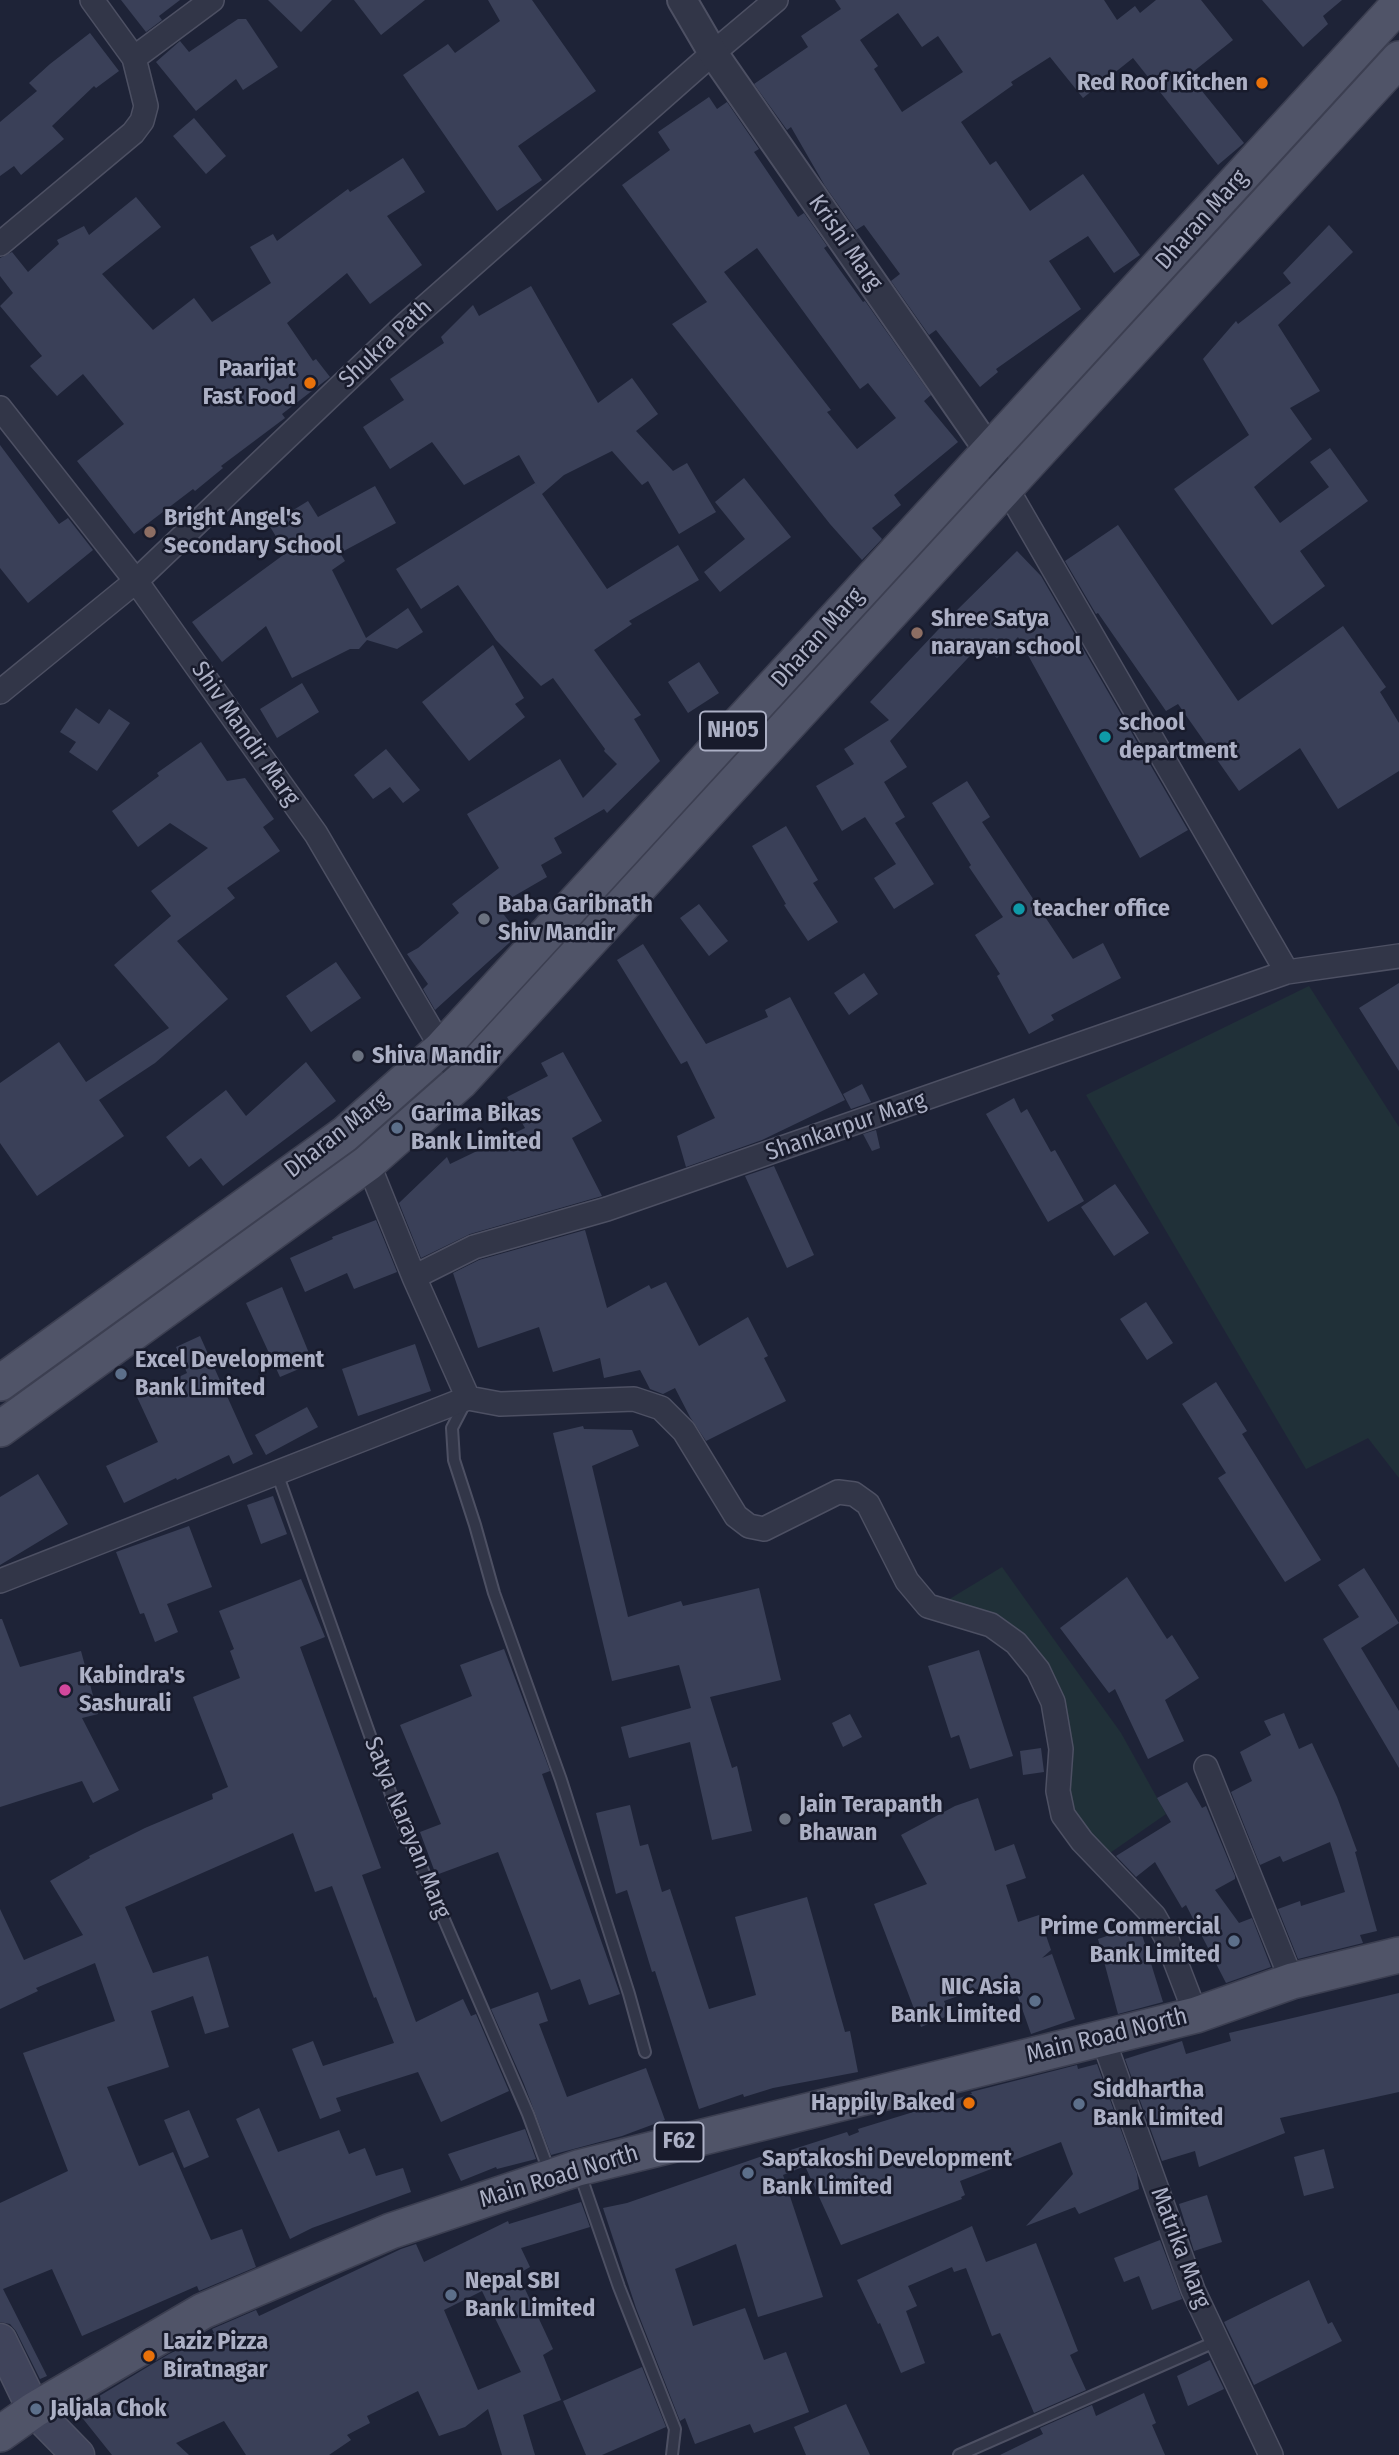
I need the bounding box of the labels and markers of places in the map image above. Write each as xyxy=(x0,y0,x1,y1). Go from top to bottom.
place label: Red Roof Kitchen xyxy=(1077,69,1248,97)
marker: Red Roof Kitchen xyxy=(1254,75,1270,91)
place label: Paarijat Fast Food xyxy=(203,355,296,411)
marker: Paarijat Fast Food xyxy=(302,375,318,391)
place label: Bright Angel's Secondary School xyxy=(164,504,342,560)
marker: Bright Angel's Secondary School xyxy=(142,524,158,540)
place label: Shree Satya narayan school xyxy=(931,605,1081,661)
marker: Shree Satya narayan school xyxy=(909,625,925,641)
place label: school department xyxy=(1119,709,1238,765)
marker: school department xyxy=(1097,729,1113,745)
place label: Baba Garibnath Shiv Mandir xyxy=(498,891,653,947)
place label: teacher office xyxy=(1033,895,1170,923)
marker: teacher office xyxy=(1011,901,1027,917)
marker: Baba Garibnath Shiv Mandir xyxy=(476,911,492,927)
place label: Shiva Mandir xyxy=(372,1042,501,1070)
marker: Shiva Mandir xyxy=(350,1048,366,1064)
place label: Garima Bikas Bank Limited xyxy=(411,1100,541,1156)
marker: Garima Bikas Bank Limited xyxy=(389,1120,405,1136)
place label: Excel Development Bank Limited xyxy=(135,1346,324,1402)
marker: Excel Development Bank Limited xyxy=(113,1366,129,1382)
place label: Kabindra's Sashurali xyxy=(79,1662,185,1718)
marker: Kabindra's Sashurali xyxy=(57,1682,73,1698)
place label: Jain Terapanth Bhawan xyxy=(799,1791,943,1847)
marker: Jain Terapanth Bhawan xyxy=(777,1811,793,1827)
place label: Prime Commercial Bank Limited xyxy=(1040,1913,1220,1969)
marker: Prime Commercial Bank Limited xyxy=(1226,1933,1242,1949)
place label: NIC Asia Bank Limited xyxy=(891,1973,1021,2029)
marker: NIC Asia Bank Limited xyxy=(1027,1993,1043,2009)
place label: Siddhartha Bank Limited xyxy=(1093,2076,1223,2132)
place label: Happily Baked xyxy=(811,2089,955,2117)
marker: Happily Baked xyxy=(961,2095,977,2111)
marker: Siddhartha Bank Limited xyxy=(1071,2096,1087,2112)
place label: Saptakoshi Development Bank Limited xyxy=(762,2145,1012,2201)
marker: Saptakoshi Development Bank Limited xyxy=(740,2165,756,2181)
place label: Nepal SBI Bank Limited xyxy=(465,2267,595,2323)
marker: Nepal SBI Bank Limited xyxy=(443,2287,459,2303)
place label: Laziz Pizza Biratnagar xyxy=(163,2328,268,2384)
marker: Laziz Pizza Biratnagar xyxy=(141,2348,157,2364)
place label: Jaljala Chok xyxy=(50,2395,166,2423)
marker: Jaljala Chok xyxy=(28,2401,44,2417)

